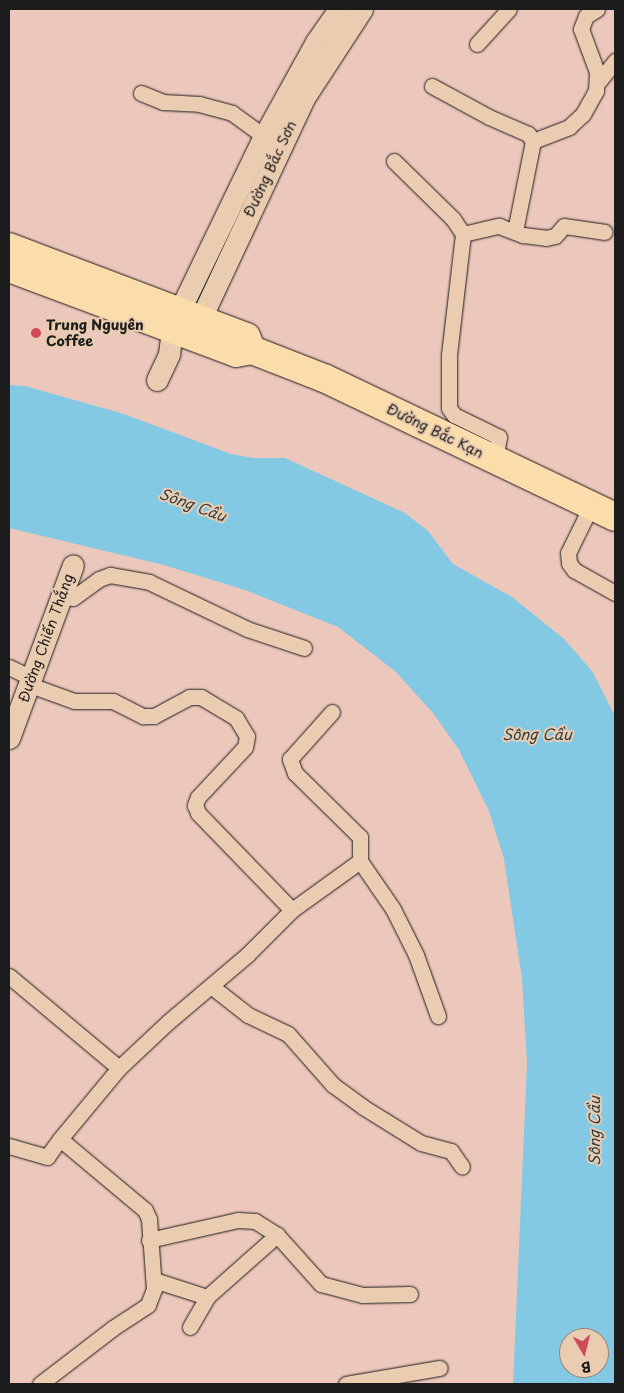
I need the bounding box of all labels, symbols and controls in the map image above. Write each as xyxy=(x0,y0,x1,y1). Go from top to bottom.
street label: Đường Bắc Sơn xyxy=(240,118,300,220)
place label: Trung Nguyên Coffee xyxy=(46,317,144,350)
marker: Trung Nguyên Coffee xyxy=(30,327,42,339)
street label: Đường Bắc Kạn xyxy=(384,400,486,462)
water label: Sông Cầu xyxy=(157,484,229,524)
street label: Đường Chiến Thắng xyxy=(15,572,77,704)
water label: Sông Cầu xyxy=(502,725,572,743)
water label: Sông Cầu xyxy=(585,1096,603,1166)
north arrow xyxy=(559,1328,609,1378)
text: B xyxy=(580,1356,592,1378)

